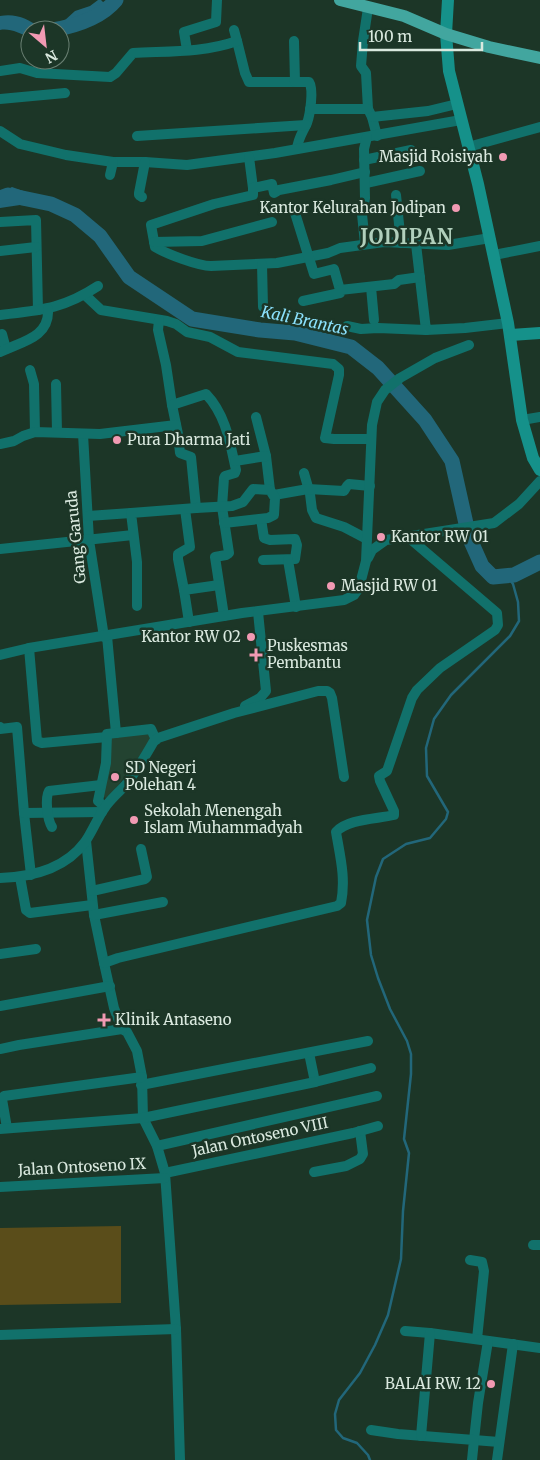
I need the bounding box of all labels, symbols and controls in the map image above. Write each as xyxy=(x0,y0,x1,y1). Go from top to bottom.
north arrow xyxy=(20,20,70,70)
scale bar xyxy=(360,20,482,52)
text: 100 m xyxy=(368,27,412,46)
text: N xyxy=(42,46,60,67)
place label: Masjid Roisiyah xyxy=(379,147,493,166)
marker: Masjid Roisiyah xyxy=(497,151,509,163)
place label: Kantor Kelurahan Jodipan xyxy=(260,198,446,217)
marker: Kantor Kelurahan Jodipan xyxy=(450,202,462,214)
district label: JODIPAN xyxy=(359,224,454,249)
water label: Kali Brantas xyxy=(259,301,351,339)
place label: Pura Dharma Jati xyxy=(127,430,251,449)
marker: Pura Dharma Jati xyxy=(111,434,123,446)
street label: Gang Garuda xyxy=(61,490,90,585)
place label: Kantor RW 01 xyxy=(391,527,489,546)
marker: Kantor RW 01 xyxy=(375,531,387,543)
place label: Masjid RW 01 xyxy=(341,576,438,595)
marker: Masjid RW 01 xyxy=(325,580,337,592)
place label: Kantor RW 02 xyxy=(141,627,241,646)
marker: Kantor RW 02 xyxy=(245,631,257,643)
place label: Puskesmas Pembantu xyxy=(267,636,348,672)
marker: Puskesmas Pembantu xyxy=(249,648,263,662)
place label: SD Negeri Polehan 4 xyxy=(125,758,196,794)
marker: SD Negeri Polehan 4 xyxy=(109,771,121,783)
place label: Sekolah Menengah Islam Muhammadyah xyxy=(144,801,303,837)
marker: Sekolah Menengah Islam Muhammadyah xyxy=(128,814,140,826)
place label: Klinik Antaseno xyxy=(115,1010,232,1029)
marker: Klinik Antaseno xyxy=(97,1013,111,1027)
street label: Jalan Ontoseno VIII xyxy=(189,1113,330,1160)
street label: Jalan Ontoseno IX xyxy=(16,1154,147,1179)
place label: BALAI RW. 12 xyxy=(385,1374,481,1393)
marker: BALAI RW. 12 xyxy=(485,1378,497,1390)

